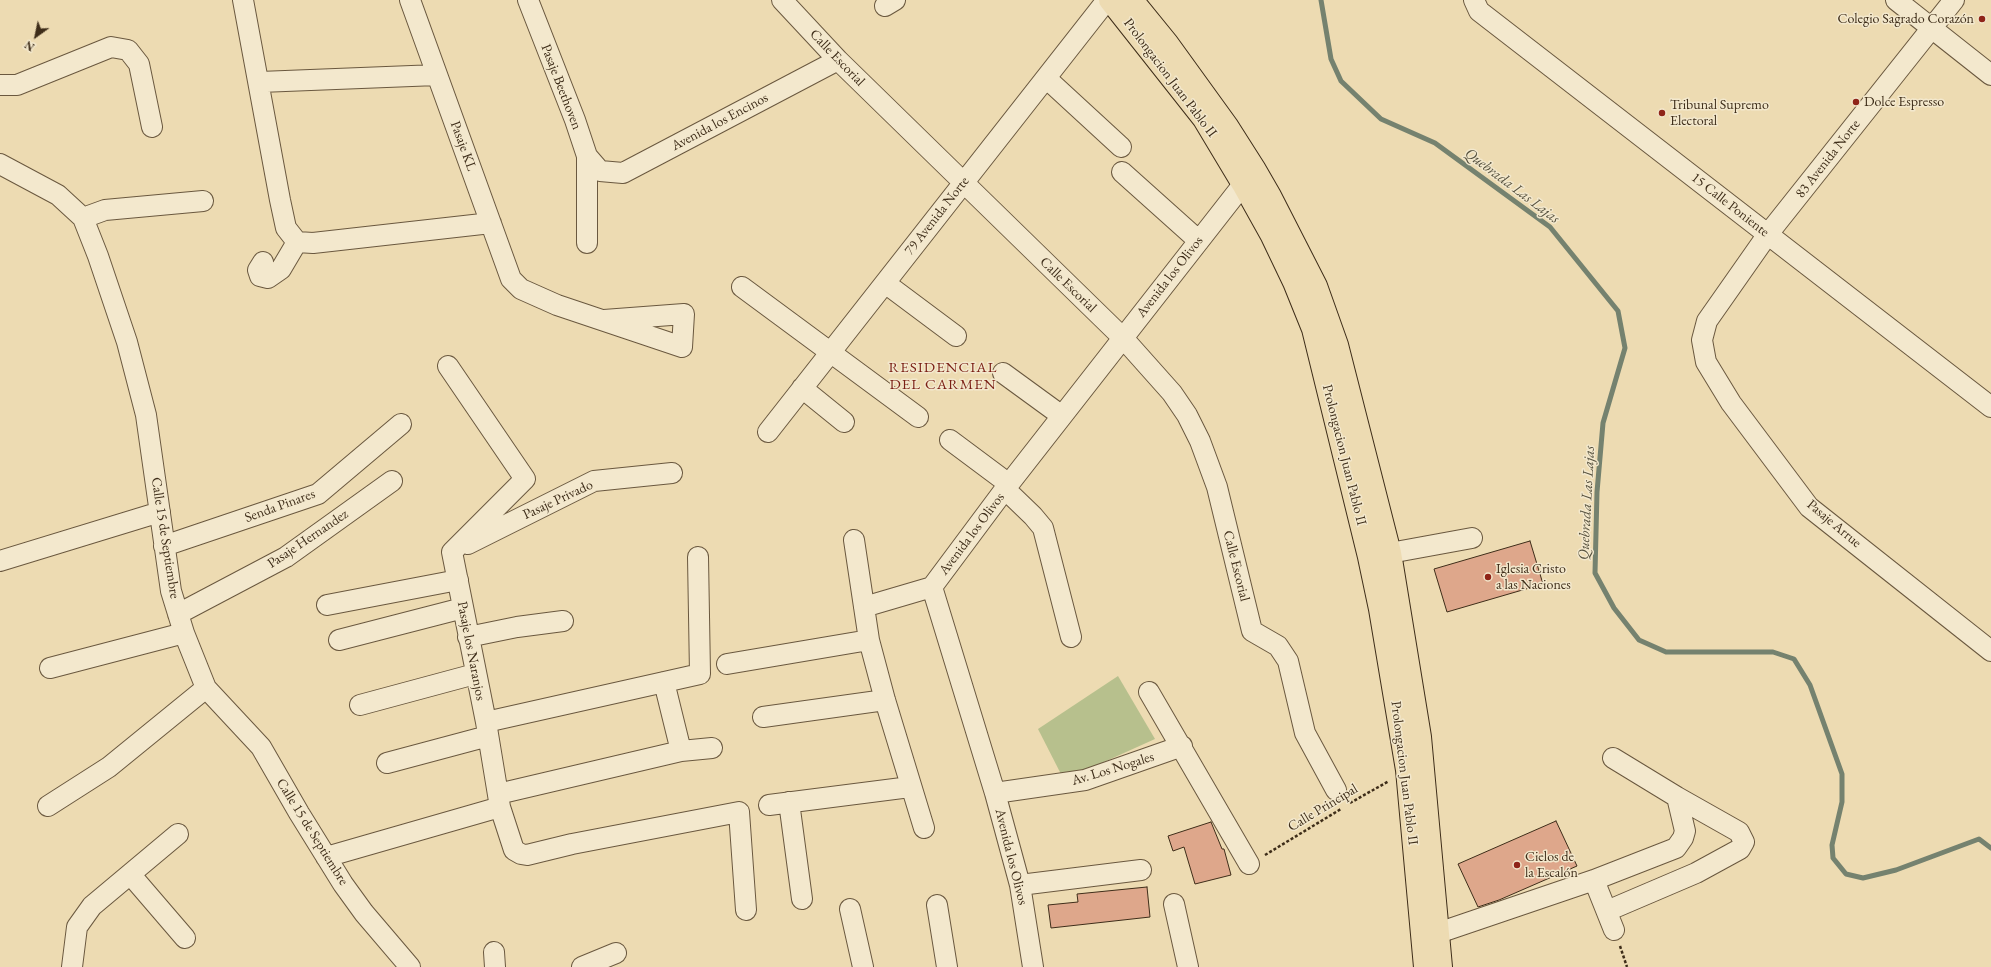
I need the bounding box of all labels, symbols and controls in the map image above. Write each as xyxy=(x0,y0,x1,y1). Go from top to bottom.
place label: Colegio Sagrado Corazón xyxy=(1838,11,1974,27)
marker: Colegio Sagrado Corazón xyxy=(1977,14,1987,24)
street label: Prolongacion Juan Pablo II xyxy=(1120,15,1220,141)
north arrow xyxy=(16,16,56,56)
street label: Calle Escorial xyxy=(806,26,868,90)
text: N xyxy=(22,38,37,54)
street label: Pasaje Beethoven xyxy=(537,42,585,132)
street label: Avenida los Encinos xyxy=(669,89,771,155)
place label: Dolce Espresso xyxy=(1864,94,1944,110)
place label: Tribunal Supremo Electoral xyxy=(1670,97,1769,130)
marker: Dolce Espresso xyxy=(1851,97,1861,107)
marker: Tribunal Supremo Electoral xyxy=(1657,108,1667,118)
street label: 83 Avenida Norte xyxy=(1792,116,1864,202)
street label: Pasaje KL xyxy=(446,119,480,173)
water label: Quebrada Las Lajas xyxy=(1461,144,1563,228)
street label: 15 Calle Poniente xyxy=(1688,169,1772,241)
street label: 79 Avenida Norte xyxy=(901,173,973,259)
street label: Avenida los Olivos xyxy=(1133,233,1207,321)
street label: Calle Escorial xyxy=(1036,254,1100,316)
district label: RESIDENCIAL DEL CARMEN xyxy=(889,359,997,394)
street label: Prolongacion Juan Pablo II xyxy=(1318,383,1370,527)
water label: Quebrada Las Lajas xyxy=(1575,445,1599,561)
street label: Calle 15 de Septiembre xyxy=(147,476,183,600)
street label: Pasaje Privado xyxy=(520,476,596,524)
street label: Senda Pinares xyxy=(243,486,317,526)
street label: Avenida los Olivos xyxy=(936,490,1008,578)
street label: Pasaje Arrue xyxy=(1803,496,1865,552)
street label: Pasaje Hernandez xyxy=(264,506,352,572)
street label: Calle Escorial xyxy=(1219,529,1253,603)
place label: Iglesia Cristo a las Naciones xyxy=(1496,561,1571,594)
marker: Iglesia Cristo a las Naciones xyxy=(1483,572,1493,582)
street label: Pasaje los Naranjos xyxy=(453,600,489,702)
street label: Prolongacion Juan Pablo II xyxy=(1387,700,1421,846)
street label: Av. Los Nogales xyxy=(1070,748,1156,790)
street label: Calle 15 de Septiembre xyxy=(272,775,352,889)
street label: Calle Principal xyxy=(1285,781,1361,835)
street label: Avenida los Olivos xyxy=(991,807,1031,907)
place label: Cielos de la Escalón xyxy=(1525,849,1578,882)
marker: Cielos de la Escalón xyxy=(1512,860,1522,870)

